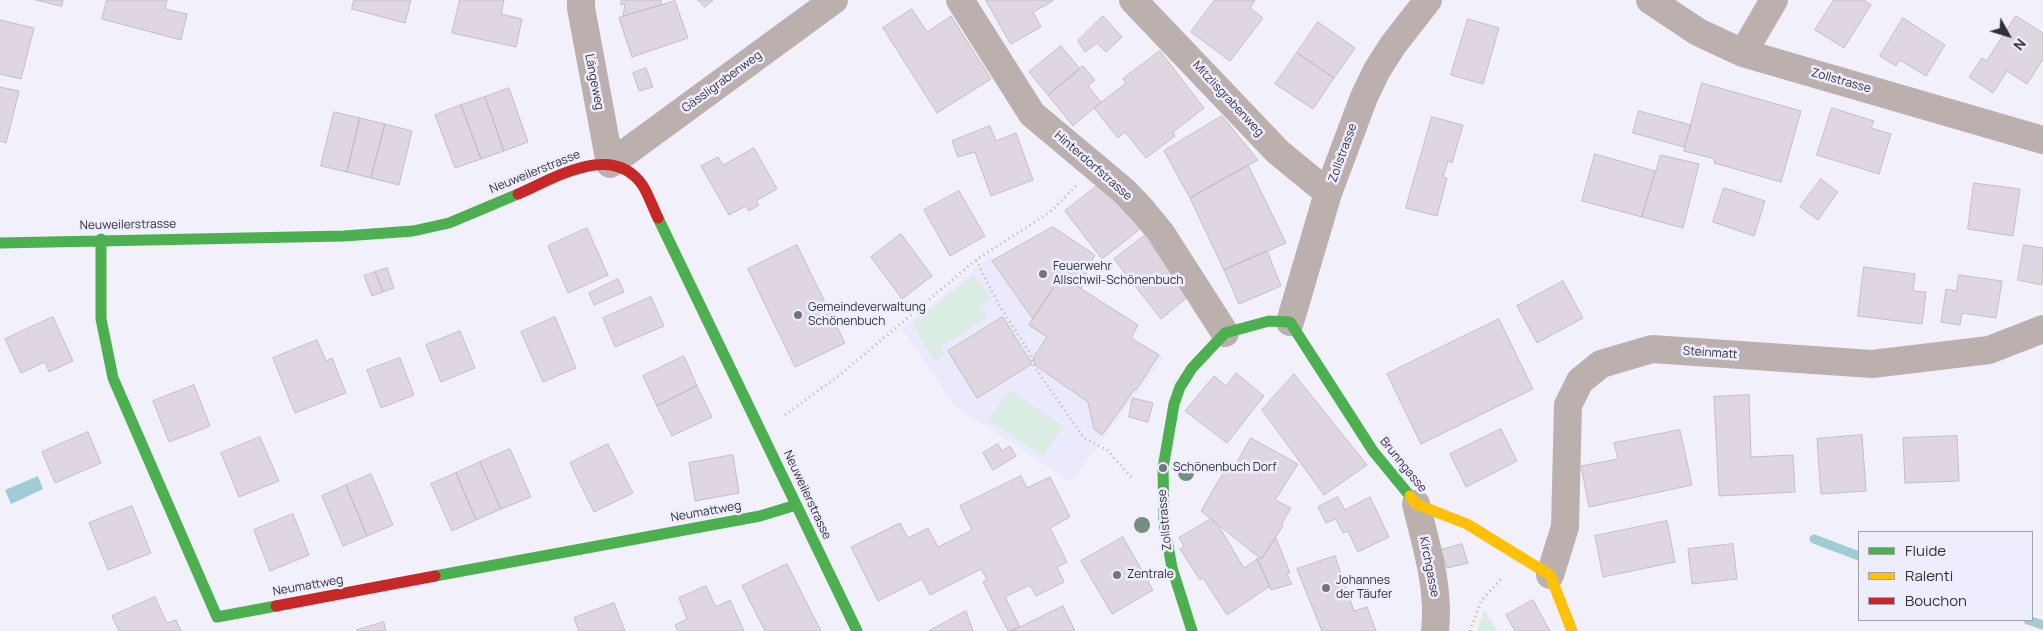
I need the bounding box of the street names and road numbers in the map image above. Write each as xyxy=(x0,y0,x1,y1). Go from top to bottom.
street label: Gässligrabenweg xyxy=(679,48,765,116)
street label: Längeweg xyxy=(582,53,606,111)
street label: Mitzlisgrabenweg xyxy=(1189,58,1267,140)
street label: Zollstrasse xyxy=(1809,66,1873,96)
street label: Zollstrasse xyxy=(1326,122,1360,184)
street label: Hinterdorfstrasse xyxy=(1051,128,1135,204)
street label: Neuweilerstrasse xyxy=(488,147,582,197)
street label: Neuweilerstrasse xyxy=(80,217,176,233)
street label: Steinmatt xyxy=(1682,344,1738,362)
street label: Brunngasse xyxy=(1376,435,1430,495)
street label: Neuweilerstrasse xyxy=(780,448,834,542)
street label: Zollstrasse xyxy=(1155,489,1175,551)
street label: Neumattweg xyxy=(670,499,742,525)
street label: Kirchgasse xyxy=(1416,536,1442,598)
street label: Neumattweg xyxy=(272,573,344,599)

